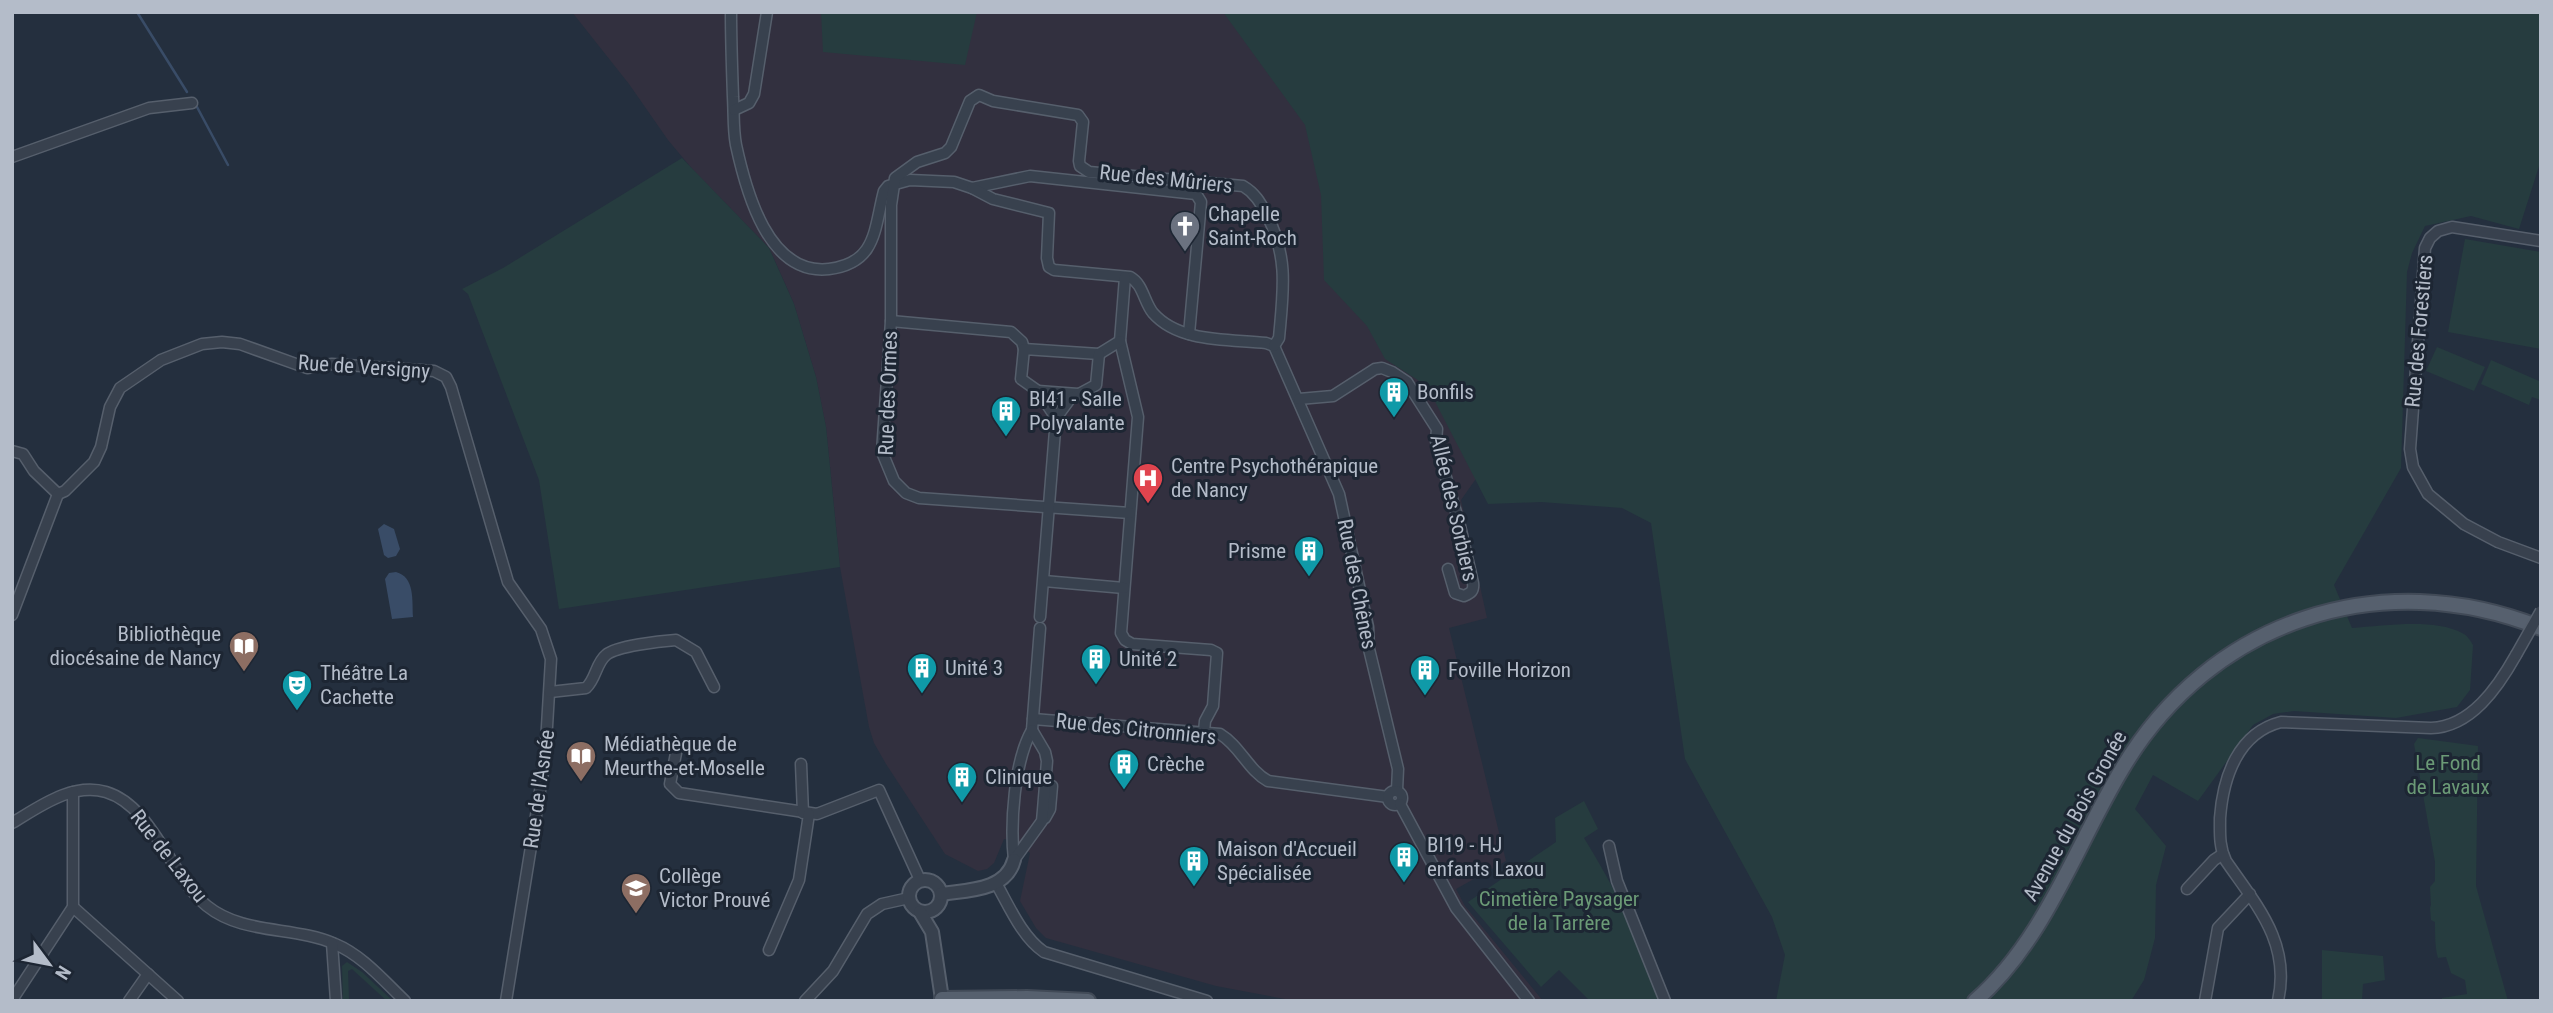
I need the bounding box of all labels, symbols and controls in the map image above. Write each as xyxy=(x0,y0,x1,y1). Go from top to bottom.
street label: Rue des Mûriers xyxy=(1098,160,1234,198)
place label: Chapelle Saint-Roch xyxy=(1208,202,1297,250)
church icon: Chapelle Saint-Roch xyxy=(1168,209,1202,253)
street label: Rue des Forestiers xyxy=(2400,253,2438,409)
street label: Rue des Ormes xyxy=(874,330,902,456)
street label: Rue de Versigny xyxy=(297,350,431,384)
building icon: Bonfils xyxy=(1377,375,1411,419)
place label: Bonfils xyxy=(1417,380,1474,404)
place label: BI41 - Salle Polyvalante xyxy=(1029,387,1125,435)
building icon: BI41 - Salle Polyvalante xyxy=(989,394,1023,438)
street label: Allée des Sorbiers xyxy=(1425,432,1483,584)
place label: Centre Psychothérapique de Nancy xyxy=(1171,454,1378,502)
hospital icon: Centre Psychothérapique de Nancy xyxy=(1131,461,1165,505)
street label: Rue des Chênes xyxy=(1333,517,1381,651)
building icon: Prisme xyxy=(1292,534,1326,578)
place label: Prisme xyxy=(1228,539,1286,563)
place label: Bibliothèque diocésaine de Nancy xyxy=(50,622,221,670)
library icon: Bibliothèque diocésaine de Nancy xyxy=(227,629,261,673)
building icon: Unité 2 xyxy=(1079,642,1113,686)
place label: Unité 2 xyxy=(1119,647,1177,671)
building icon: Unité 3 xyxy=(905,651,939,695)
building icon: Foville Horizon xyxy=(1408,653,1442,697)
place label: Unité 3 xyxy=(945,656,1003,680)
place label: Foville Horizon xyxy=(1448,658,1571,682)
place label: Théâtre La Cachette xyxy=(320,661,408,709)
theatre icon: Théâtre La Cachette xyxy=(280,668,314,712)
street label: Rue des Citronniers xyxy=(1055,709,1217,749)
street label: Avenue du Bois Gronée xyxy=(2018,727,2132,905)
street label: Rue de l'Asnée xyxy=(519,728,559,850)
place label: Médiathèque de Meurthe-et-Moselle xyxy=(604,732,765,780)
library icon: Médiathèque de Meurthe-et-Moselle xyxy=(564,739,598,783)
building icon: Crèche xyxy=(1107,747,1141,791)
park label: Le Fond de Lavaux xyxy=(2406,751,2490,799)
place label: Crèche xyxy=(1147,752,1205,776)
building icon: Clinique xyxy=(945,760,979,804)
place label: Clinique xyxy=(985,765,1052,789)
street label: Rue de Laxou xyxy=(125,805,213,907)
place label: BI19 - HJ enfants Laxou xyxy=(1427,833,1544,881)
place label: Maison d'Accueil Spécialisée xyxy=(1217,837,1357,885)
building icon: BI19 - HJ enfants Laxou xyxy=(1387,840,1421,884)
building icon: Maison d'Accueil Spécialisée xyxy=(1177,844,1211,888)
place label: Collège Victor Prouvé xyxy=(659,864,770,912)
school or university icon: Collège Victor Prouvé xyxy=(619,871,653,915)
park label: Cimetière Paysager de la Tarrère xyxy=(1479,887,1639,935)
north arrow xyxy=(14,929,84,999)
text: N xyxy=(50,962,76,984)

